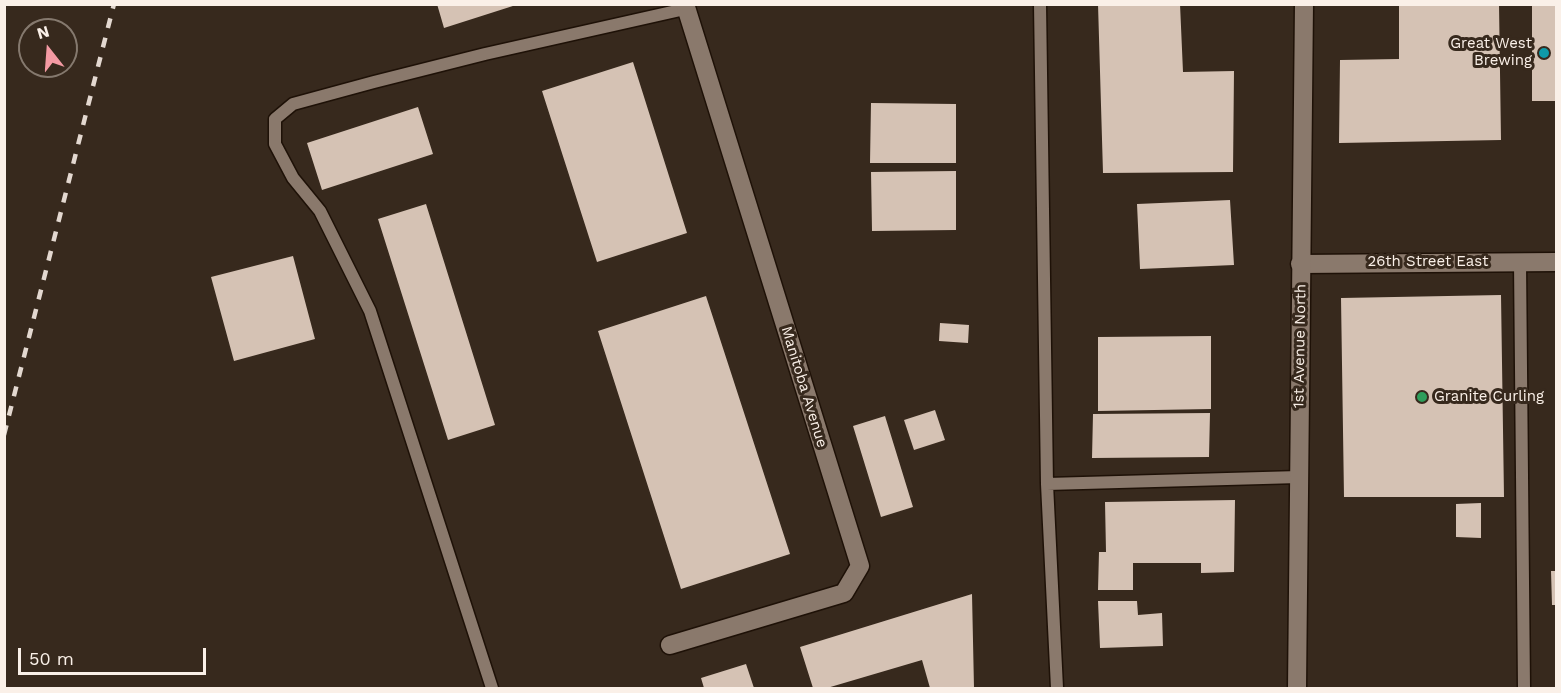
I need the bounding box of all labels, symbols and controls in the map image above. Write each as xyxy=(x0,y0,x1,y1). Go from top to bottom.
north arrow xyxy=(18,18,78,78)
text: N xyxy=(35,21,52,43)
place label: Great West Brewing xyxy=(1450,35,1532,70)
marker: Great West Brewing xyxy=(1537,46,1551,60)
street label: 26th Street East xyxy=(1367,253,1489,271)
street label: 1st Avenue North xyxy=(1290,284,1310,408)
street label: Manitoba Avenue xyxy=(777,324,831,450)
place label: Granite Curling xyxy=(1434,388,1544,406)
marker: Granite Curling xyxy=(1415,390,1429,404)
scale bar xyxy=(21,636,208,674)
text: 50 m xyxy=(29,648,74,669)

